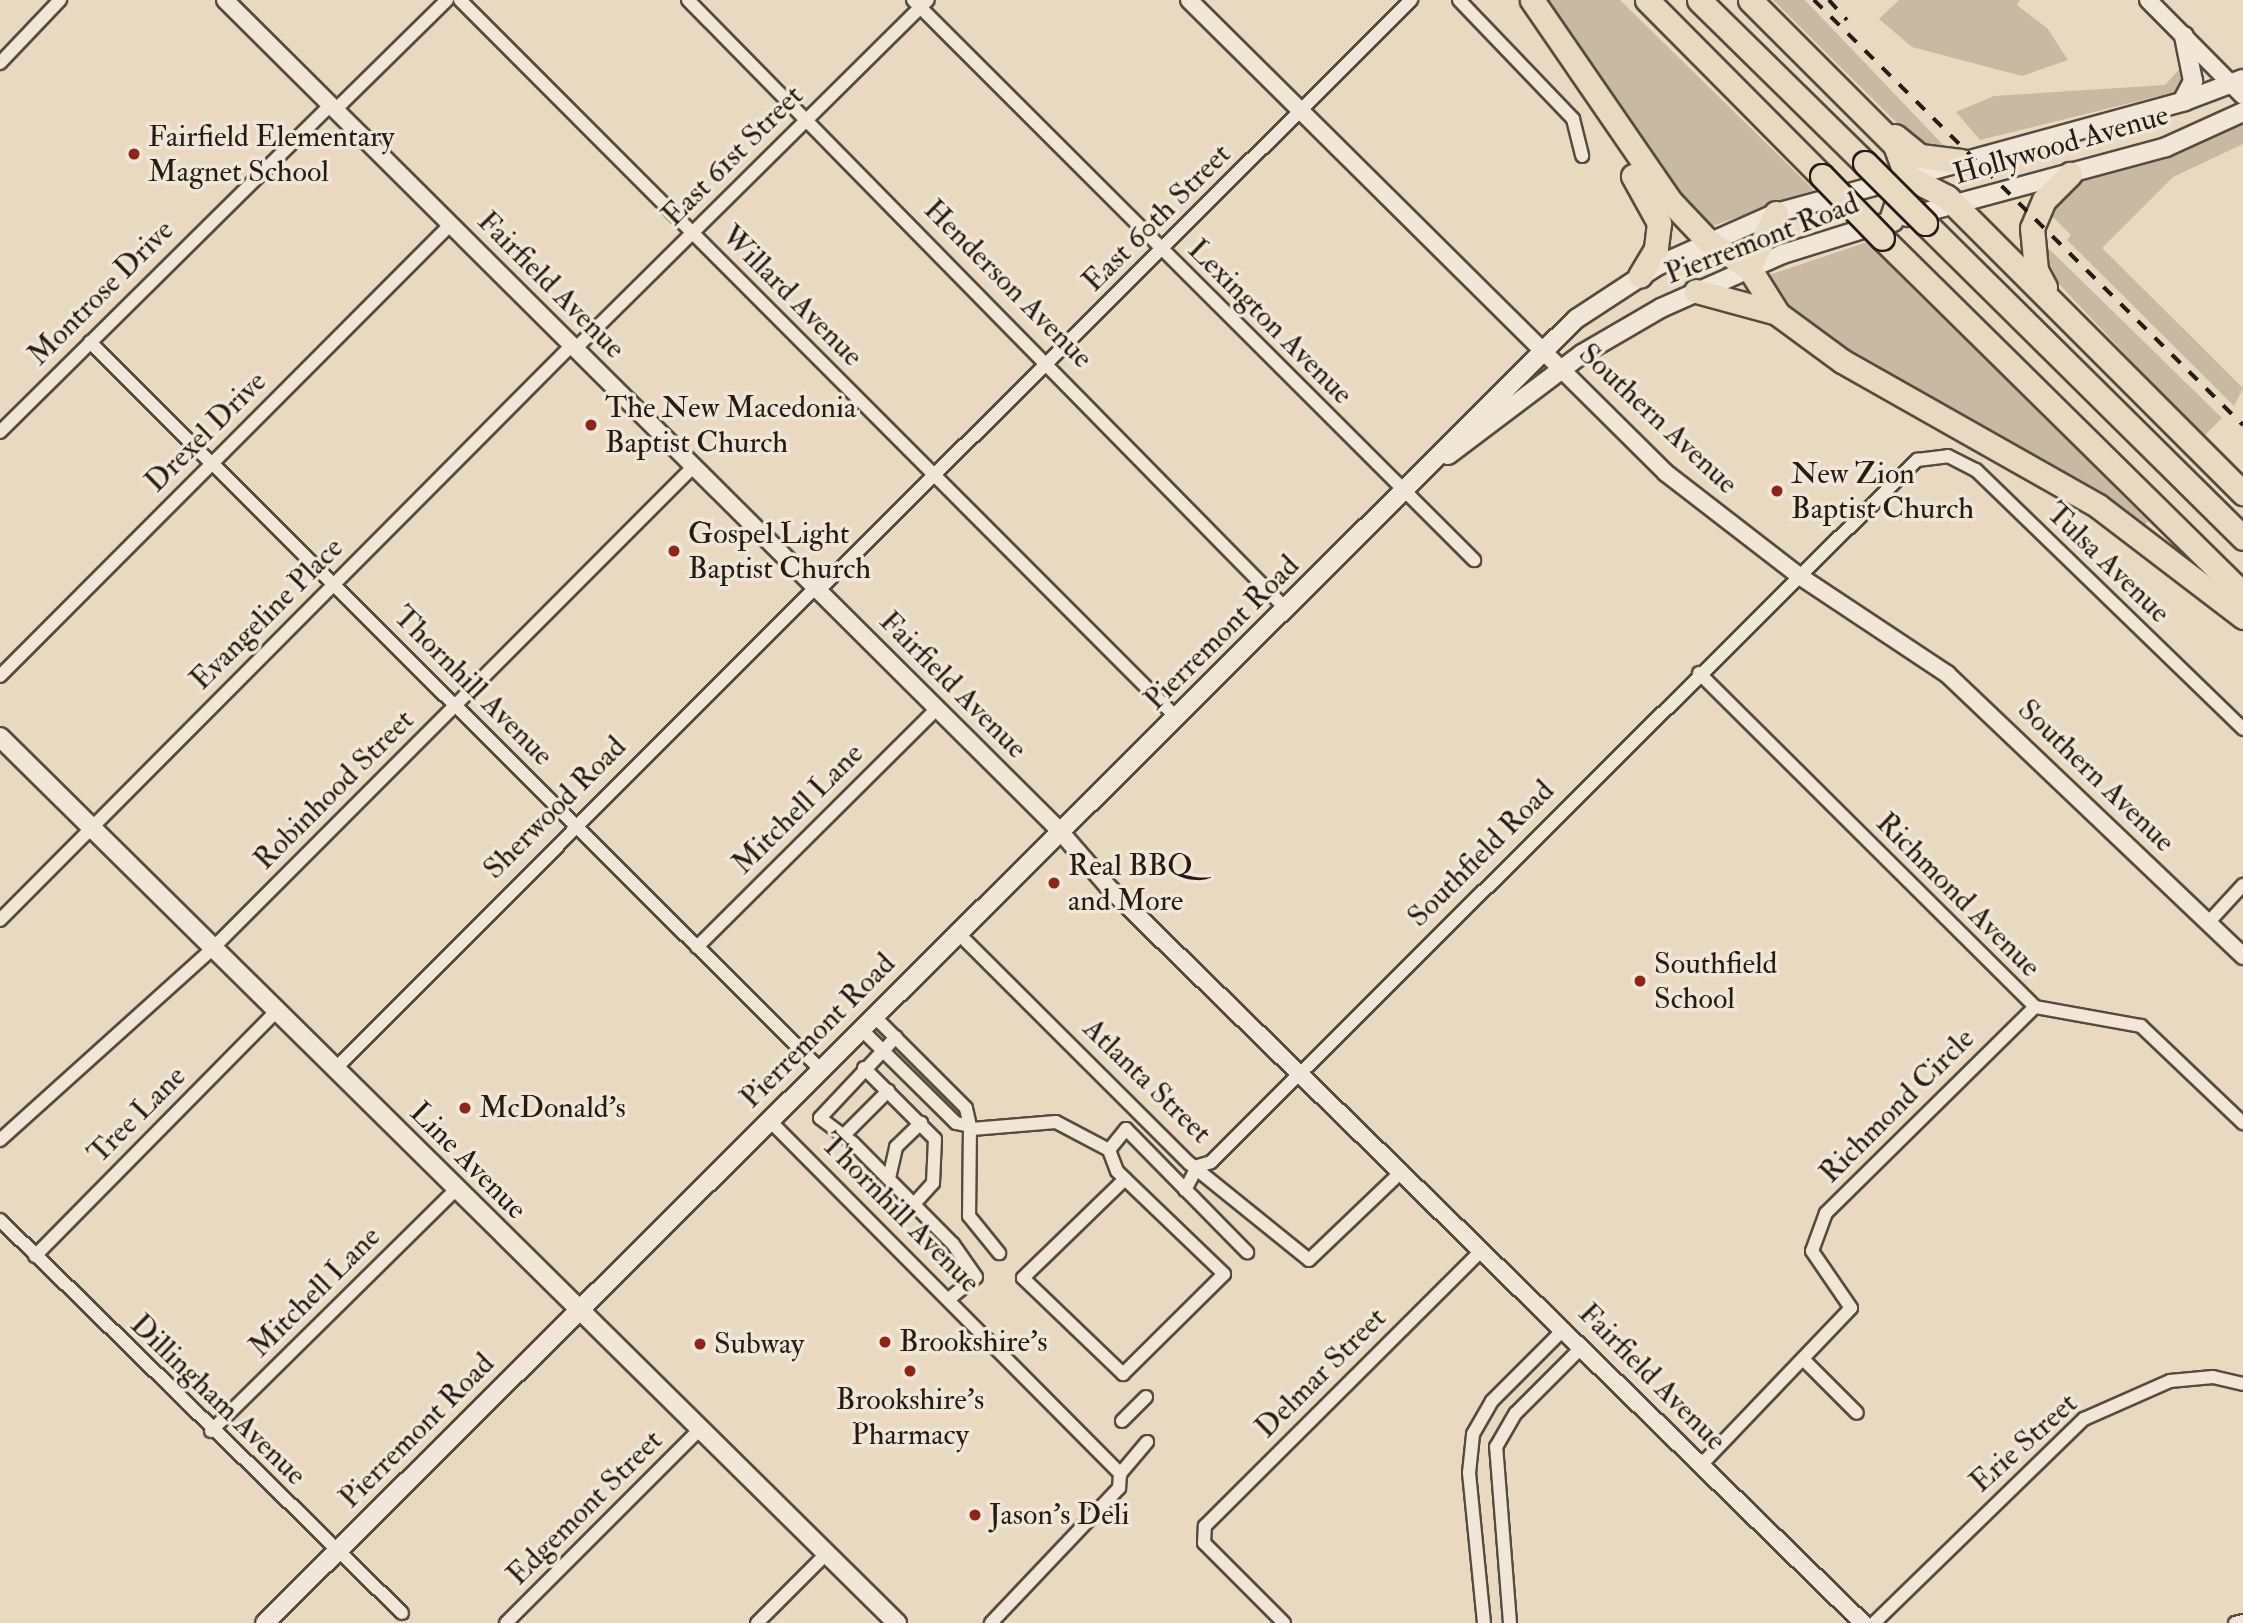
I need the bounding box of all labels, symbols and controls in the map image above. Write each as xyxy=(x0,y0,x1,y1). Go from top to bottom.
street label: East 61st Street xyxy=(655,78,811,234)
street label: Hollywood Avenue xyxy=(1949,97,2173,193)
place label: Fairfield Elementary Magnet School xyxy=(148,119,394,190)
street label: East 60th Street xyxy=(1075,136,1239,300)
marker: Fairfield Elementary Magnet School xyxy=(126,146,142,162)
street label: Pierremont Road xyxy=(1660,186,1864,292)
street label: Henderson Avenue xyxy=(916,192,1100,376)
street label: Fairfield Avenue xyxy=(470,204,632,366)
street label: Montrose Drive xyxy=(21,213,181,373)
street label: Willard Avenue xyxy=(714,218,870,374)
street label: Lexington Avenue xyxy=(1180,232,1360,412)
street label: Southern Avenue xyxy=(1571,336,1745,502)
street label: Drexel Drive xyxy=(138,364,274,500)
place label: The New Macedonia Baptist Church xyxy=(605,390,856,460)
marker: The New Macedonia Baptist Church xyxy=(583,417,599,433)
place label: New Zion Baptist Church xyxy=(1791,456,1974,526)
marker: New Zion Baptist Church xyxy=(1769,483,1785,499)
street label: Tulsa Avenue xyxy=(2039,495,2177,631)
place label: Gospel Light Baptist Church xyxy=(688,516,871,586)
street label: Evangeline Place xyxy=(183,530,351,698)
marker: Gospel Light Baptist Church xyxy=(666,543,682,559)
street label: Pierremont Road xyxy=(1137,548,1307,718)
street label: Thornhill Avenue xyxy=(386,599,560,773)
street label: Fairfield Avenue xyxy=(872,604,1034,766)
street label: Southern Avenue xyxy=(2010,692,2182,860)
street label: Robinhood Street xyxy=(246,702,422,878)
street label: Sherwood Road xyxy=(476,729,634,887)
street label: Mitchell Lane xyxy=(725,736,871,882)
street label: Southfield Road xyxy=(1400,773,1562,935)
street label: Richmond Avenue xyxy=(1868,805,2048,985)
place label: Real BBQ and More xyxy=(1068,848,1193,918)
marker: Real BBQ and More xyxy=(1046,875,1062,891)
street label: Pierremont Road xyxy=(733,946,903,1116)
place label: Southfield School xyxy=(1654,946,1777,1016)
marker: Southfield School xyxy=(1632,973,1648,989)
street label: Atlanta Street xyxy=(1075,1011,1219,1151)
street label: Richmond Circle xyxy=(1812,1021,1982,1191)
street label: Tree Lane xyxy=(81,1059,193,1171)
place label: McDonald's xyxy=(479,1090,626,1126)
street label: Line Avenue xyxy=(402,1095,534,1227)
marker: McDonald's xyxy=(457,1100,473,1116)
street label: Thornhill Avenue xyxy=(813,1126,987,1300)
street label: Mitchell Lane xyxy=(242,1219,388,1365)
street label: Fairfield Avenue xyxy=(1571,1296,1733,1458)
street label: Delmar Street xyxy=(1248,1300,1394,1446)
street label: Dillingham Avenue xyxy=(123,1307,313,1493)
place label: Brookshire's xyxy=(899,1324,1047,1360)
place label: Subway xyxy=(714,1326,804,1362)
marker: Brookshire's xyxy=(877,1334,893,1350)
marker: Subway xyxy=(692,1336,708,1352)
street label: Pierremont Road xyxy=(332,1346,502,1516)
marker: Brookshire's Pharmacy xyxy=(902,1363,918,1379)
place label: Brookshire's Pharmacy xyxy=(836,1382,984,1452)
street label: Erie Street xyxy=(1963,1386,2085,1500)
street label: Edgemont Street xyxy=(500,1423,670,1593)
place label: Jason's Deli xyxy=(989,1497,1129,1533)
marker: Jason's Deli xyxy=(967,1507,983,1523)

